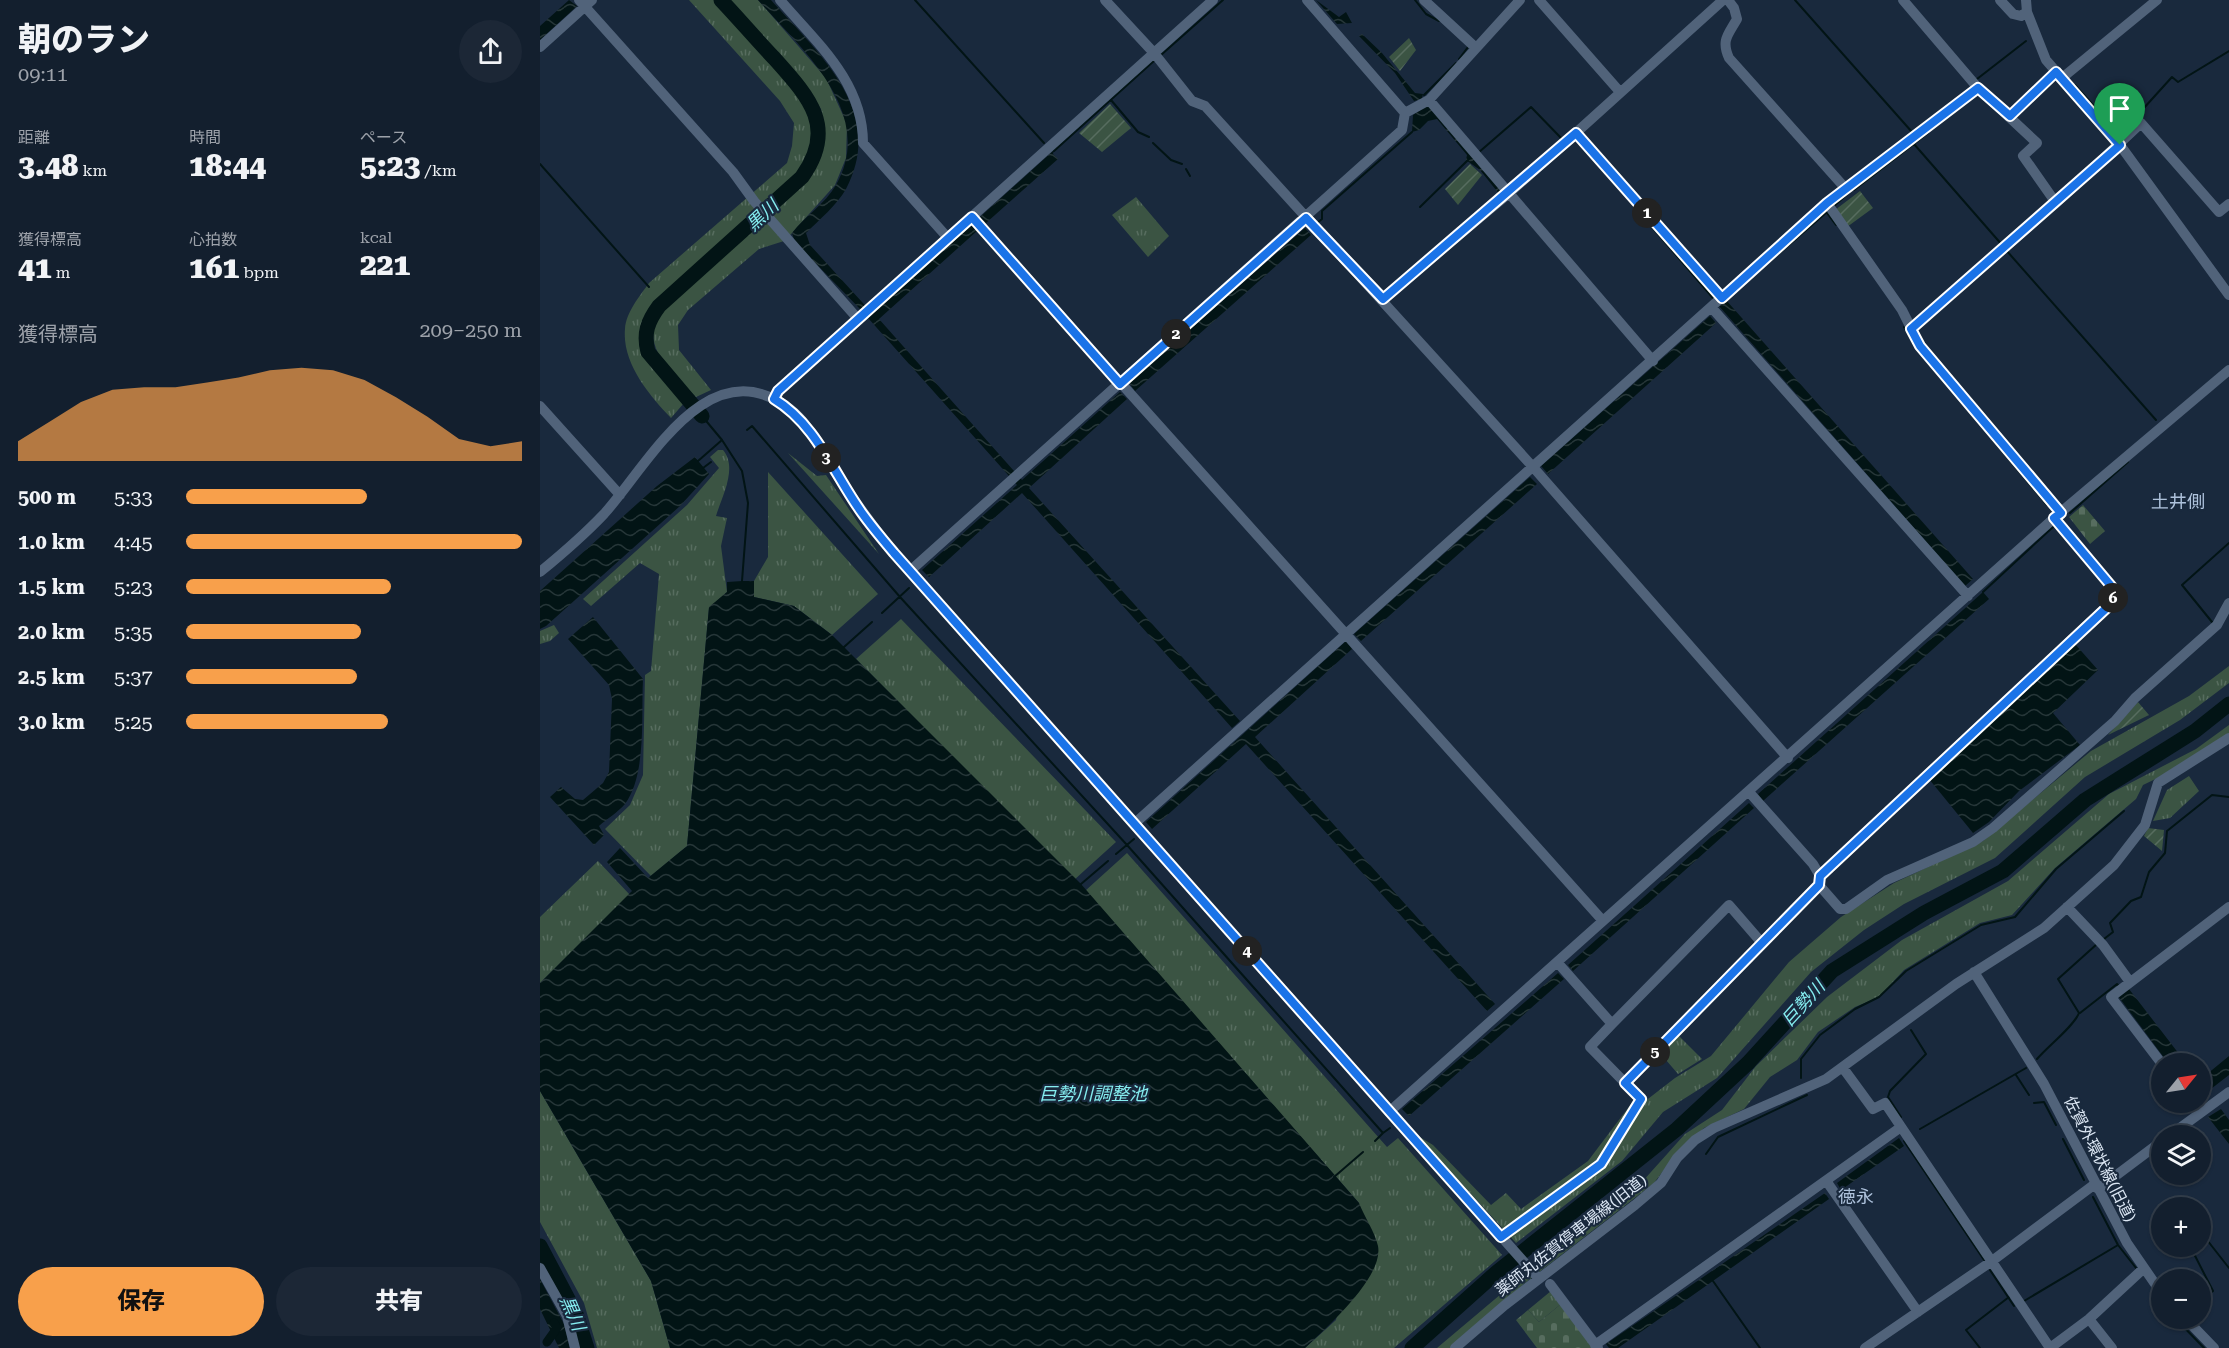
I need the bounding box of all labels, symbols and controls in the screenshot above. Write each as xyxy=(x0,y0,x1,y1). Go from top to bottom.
text: 朝のラン xyxy=(18,20,150,59)
button: share xyxy=(459,20,522,83)
text: 09:11 xyxy=(18,62,68,86)
pin xyxy=(2094,83,2145,145)
icon: arrive xyxy=(2103,92,2136,125)
text: 距離 xyxy=(18,128,50,147)
text: 時間 xyxy=(189,128,221,147)
text: ペース xyxy=(360,128,407,147)
text: 3.48 xyxy=(18,148,78,183)
text: 18:44 xyxy=(189,148,266,183)
text: 5:23 xyxy=(360,148,420,183)
text: km xyxy=(78,161,107,180)
text: /km xyxy=(420,161,457,180)
water label: 黒川 xyxy=(742,194,784,235)
pin: 1 xyxy=(1632,198,1662,228)
text: 1 xyxy=(1643,203,1651,222)
text: kcal xyxy=(360,228,392,247)
text: 獲得標高 xyxy=(18,230,82,249)
text: 心拍数 xyxy=(189,230,237,249)
text: 221 xyxy=(360,247,410,282)
text: 41 xyxy=(18,250,52,285)
text: 161 xyxy=(189,250,239,285)
text: m xyxy=(52,263,70,282)
text: bpm xyxy=(239,263,279,282)
text: 209–250 m xyxy=(419,318,522,342)
pin: 2 xyxy=(1161,319,1191,349)
text: 獲得標高 xyxy=(18,322,98,346)
text: 2 xyxy=(1172,324,1180,343)
pin: 3 xyxy=(811,443,841,473)
text: 3 xyxy=(822,448,830,467)
text: 500 m xyxy=(18,485,76,509)
text: 5:33 xyxy=(114,485,153,509)
district label: 土井側 xyxy=(2151,491,2205,512)
text: 1.0 km xyxy=(18,530,85,554)
text: 4:45 xyxy=(114,530,153,554)
text: 1.5 km xyxy=(18,575,85,599)
text: 5:23 xyxy=(114,575,153,599)
pin: 6 xyxy=(2098,583,2128,613)
text: 6 xyxy=(2109,588,2117,607)
text: 2.0 km xyxy=(18,620,85,644)
text: 5:35 xyxy=(114,620,153,644)
text: 2.5 km xyxy=(18,665,85,689)
text: 5:37 xyxy=(114,665,153,689)
text: 3.0 km xyxy=(18,710,85,734)
text: 5:25 xyxy=(114,710,153,734)
pin: 4 xyxy=(1232,936,1262,966)
text: 4 xyxy=(1243,941,1251,960)
water label: 巨勢川 xyxy=(1777,974,1830,1030)
pin: 5 xyxy=(1640,1037,1670,1067)
text: 5 xyxy=(1651,1042,1659,1061)
north arrow xyxy=(2151,1053,2211,1113)
map controls xyxy=(2151,1053,2211,1329)
water label: 巨勢川調整池 xyxy=(1039,1083,1149,1104)
street label: 佐賀外環状線(旧道) xyxy=(2060,1093,2140,1225)
button: layers xyxy=(2151,1125,2211,1185)
street label: 薬師丸佐賀停車場線(旧道) xyxy=(1492,1170,1650,1300)
district label: 徳永 xyxy=(1838,1186,1874,1207)
button: + xyxy=(2151,1197,2211,1257)
button: 保存 xyxy=(18,1267,264,1336)
button: 共有 xyxy=(276,1267,522,1336)
button: − xyxy=(2151,1269,2211,1329)
water label: 黒川 xyxy=(556,1292,590,1336)

